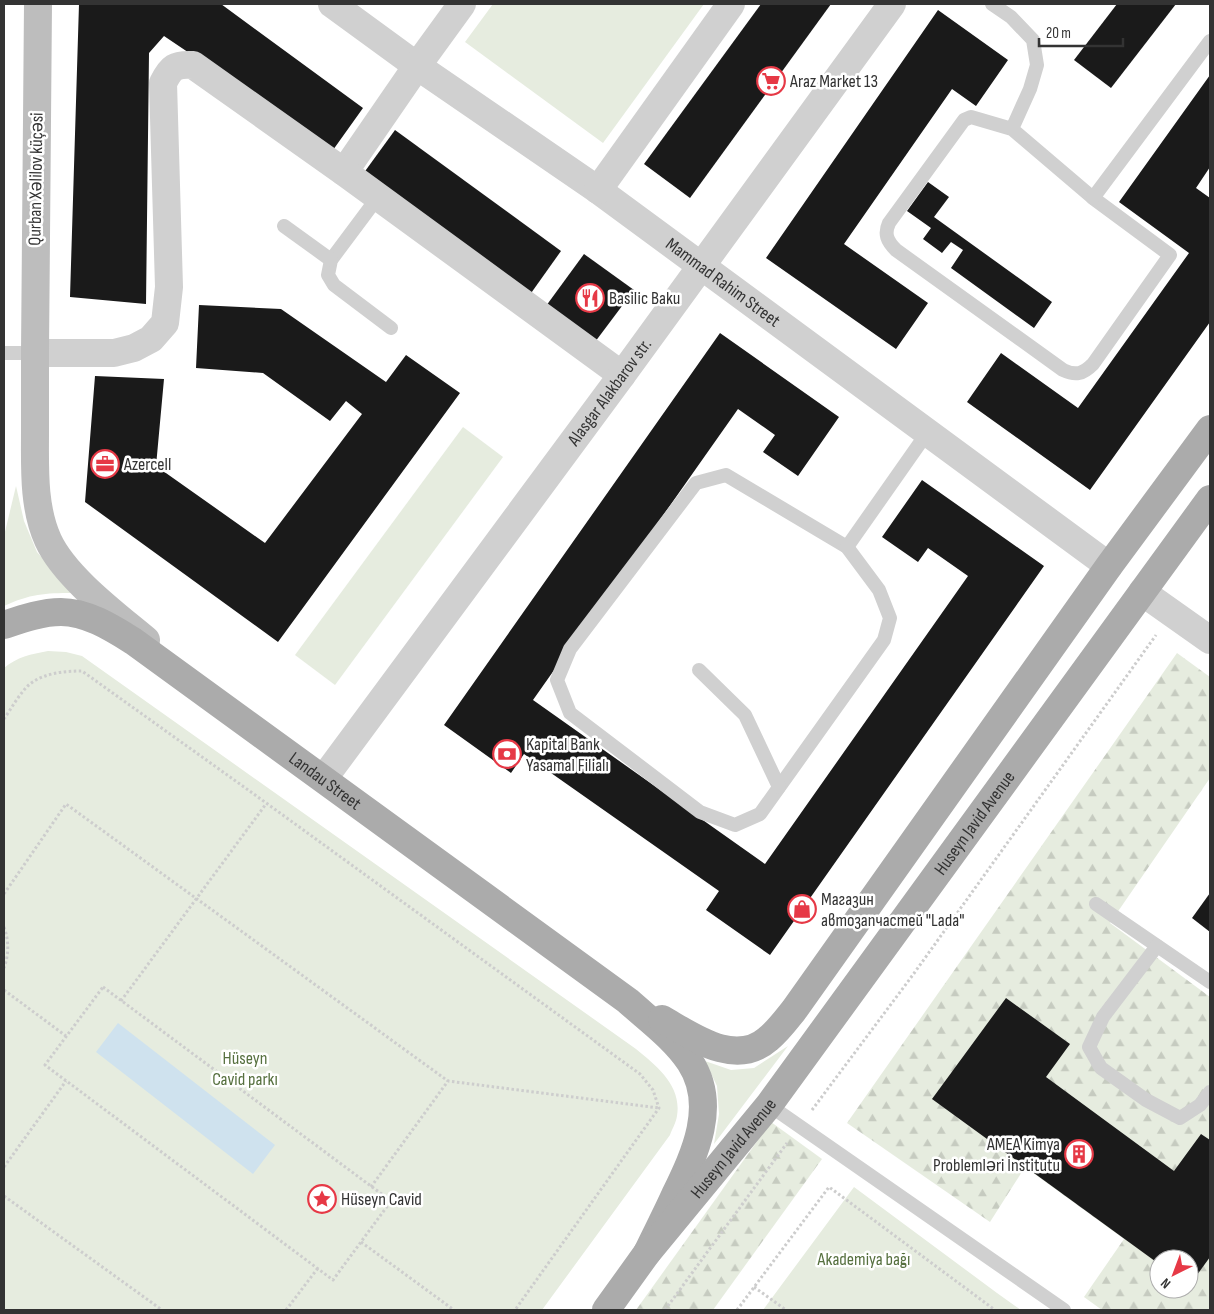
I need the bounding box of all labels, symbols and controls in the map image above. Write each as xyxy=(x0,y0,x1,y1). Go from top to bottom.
scale bar xyxy=(1039,15,1123,47)
text: 20 m xyxy=(1046,24,1071,43)
supermarket icon: Araz Market 13 xyxy=(756,66,786,96)
place label: Araz Market 13 xyxy=(789,71,878,92)
street label: Qurban Xəlilov küçəsi xyxy=(24,112,48,246)
street label: Mammad Rahim Street xyxy=(662,233,785,331)
restaurant icon: Basilic Baku xyxy=(575,283,605,313)
place label: Basilic Baku xyxy=(609,288,680,309)
street label: Alasgar Alakbarov str. xyxy=(562,334,656,450)
office icon: Azercell xyxy=(90,449,120,479)
place label: Azercell xyxy=(123,454,171,475)
place label: Kapital Bank Yasamal Filialı xyxy=(526,734,609,776)
bank icon: Kapital Bank Yasamal Filialı xyxy=(492,739,522,769)
street label: Landau Street xyxy=(285,748,366,814)
street label: Huseyn Javid Avenue xyxy=(930,767,1019,879)
place label: Магазин автозапчастей "Lada" xyxy=(821,889,964,931)
shop icon: Магазин автозапчастей "Lada" xyxy=(787,894,817,924)
park label: Hüseyn Cavid parkı xyxy=(212,1048,278,1090)
street label: Huseyn Javid Avenue xyxy=(686,1094,781,1202)
place label: AMEA Kimya Problemləri İnstitutu xyxy=(933,1134,1060,1176)
building icon: AMEA Kimya Problemləri İnstitutu xyxy=(1064,1139,1094,1169)
place icon: Hüseyn Cavid xyxy=(307,1184,337,1214)
place label: Hüseyn Cavid xyxy=(341,1189,422,1210)
park label: Akademiya bağı xyxy=(817,1249,910,1270)
north arrow xyxy=(1149,1249,1199,1299)
text: N xyxy=(1157,1274,1174,1292)

